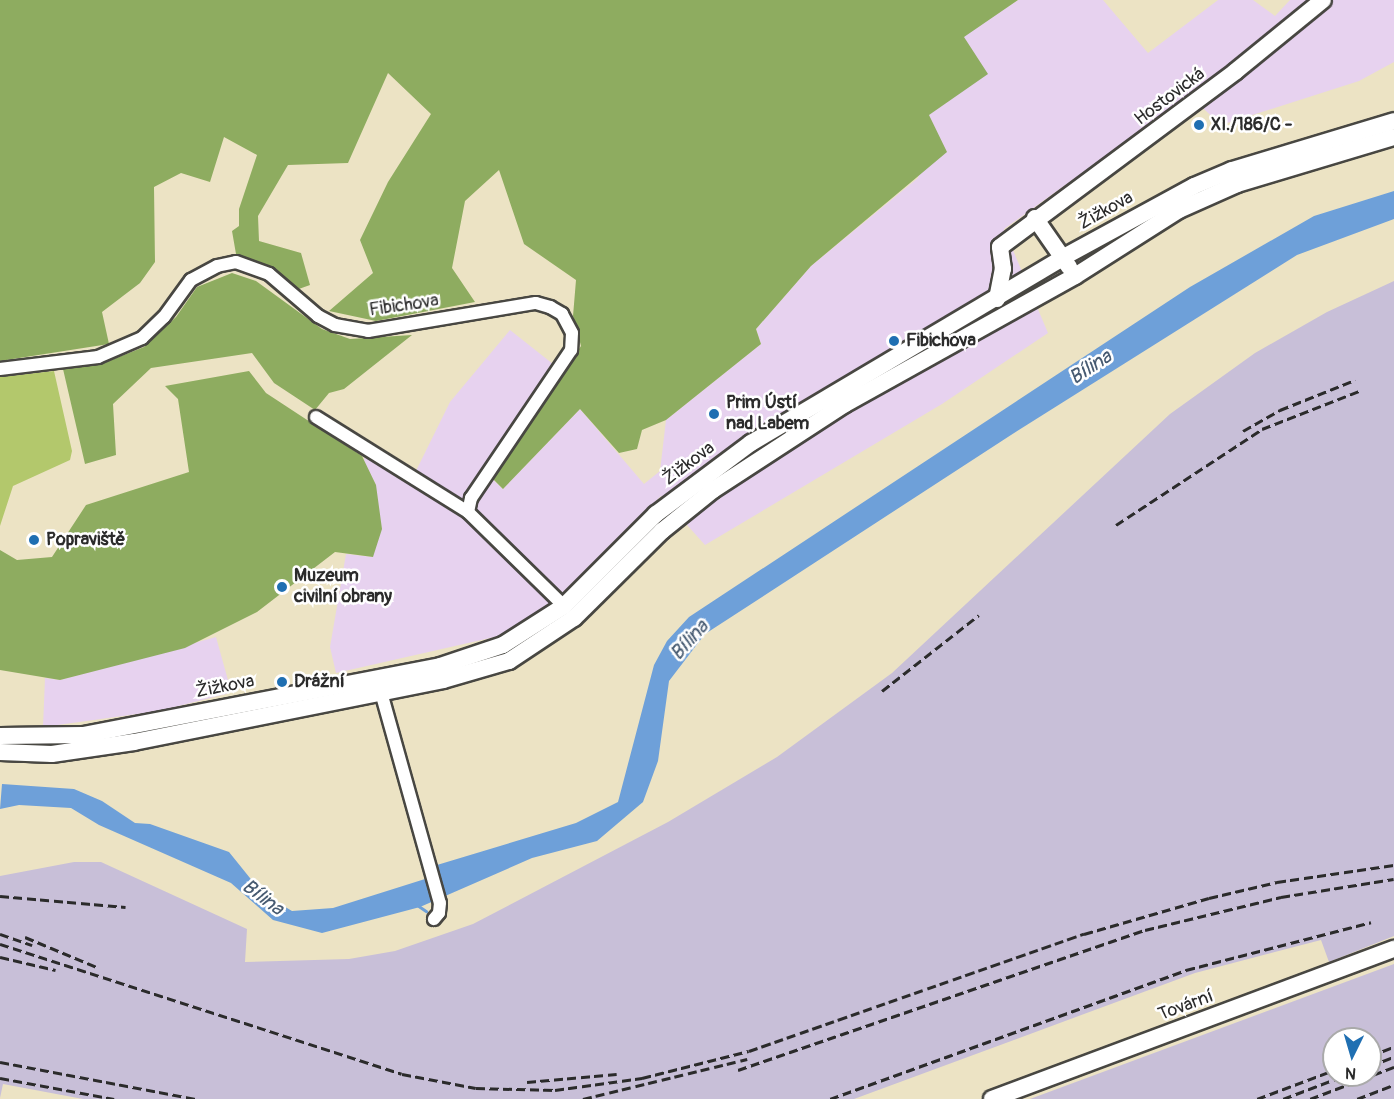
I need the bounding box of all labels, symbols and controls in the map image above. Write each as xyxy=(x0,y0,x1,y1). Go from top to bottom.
street label: Hostovická xyxy=(1131,64,1209,130)
place label: XI./186/C - xyxy=(1211,114,1292,136)
marker: XI./186/C - xyxy=(1192,118,1206,132)
street label: Žižkova xyxy=(1075,187,1137,235)
street label: Fibichova xyxy=(368,290,440,322)
place label: Fibichova xyxy=(906,330,976,352)
marker: Fibichova xyxy=(887,334,901,348)
water label: Bílina xyxy=(1064,345,1116,389)
place label: Prim Ústí nad Labem xyxy=(726,393,809,436)
marker: Prim Ústí nad Labem xyxy=(707,407,721,421)
street label: Žižkova xyxy=(659,438,719,490)
place label: Popraviště xyxy=(46,529,125,551)
marker: Popraviště xyxy=(27,533,41,547)
place label: Muzeum civilní obrany xyxy=(294,566,392,608)
marker: Muzeum civilní obrany xyxy=(275,580,289,594)
water label: Bílina xyxy=(665,615,713,665)
street label: Žižkova xyxy=(194,671,256,703)
place label: Drážní xyxy=(294,671,345,693)
marker: Drážní xyxy=(275,675,289,689)
water label: Bílina xyxy=(238,874,288,920)
street label: Tovární xyxy=(1156,986,1216,1026)
north arrow xyxy=(1322,1027,1382,1087)
text: N xyxy=(1344,1063,1357,1083)

